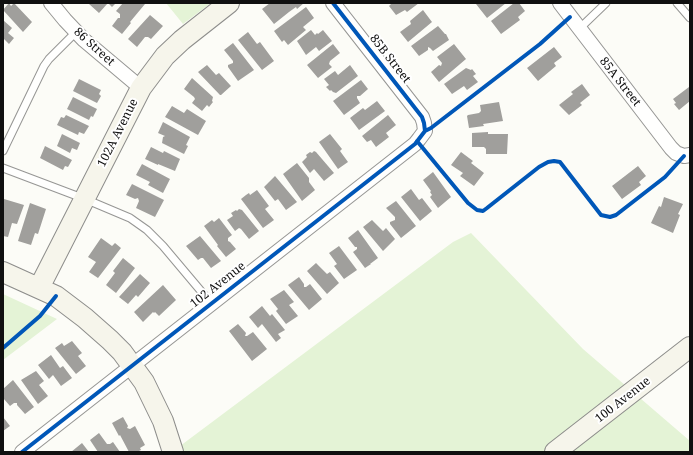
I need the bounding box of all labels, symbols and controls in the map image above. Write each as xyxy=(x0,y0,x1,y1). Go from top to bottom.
street label: 86 Street xyxy=(71,25,117,69)
street label: 85B Street xyxy=(367,32,413,86)
street label: 85A Street xyxy=(596,55,644,109)
street label: 102A Avenue xyxy=(95,97,141,169)
street label: 102 Avenue xyxy=(188,259,248,311)
street label: 100 Avenue xyxy=(593,374,653,426)

